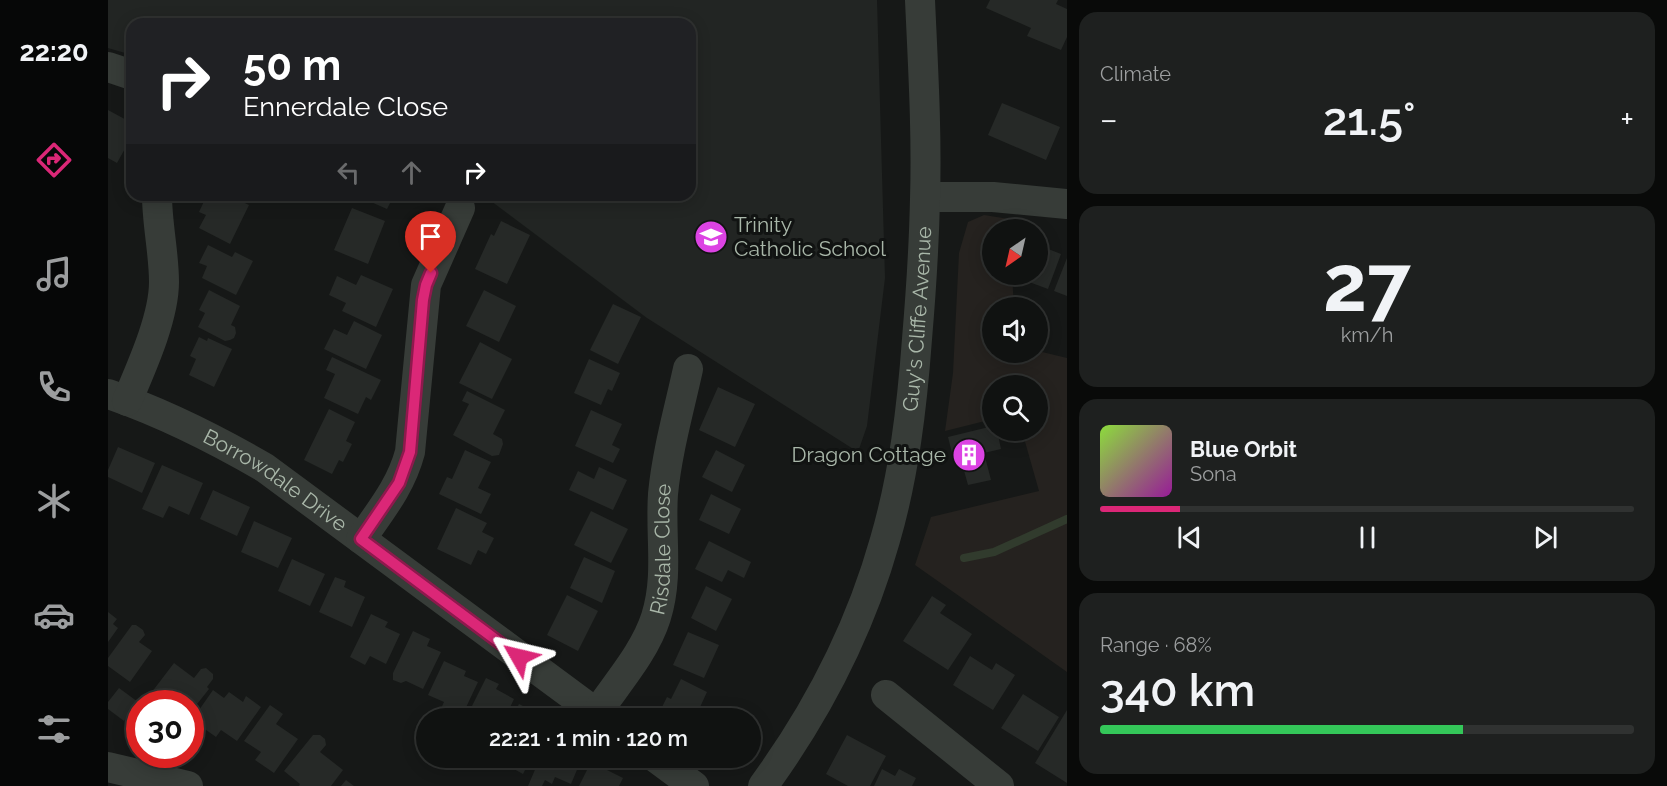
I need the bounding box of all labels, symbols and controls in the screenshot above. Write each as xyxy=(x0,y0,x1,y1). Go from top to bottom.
text: 22:20 xyxy=(20,36,88,67)
text: 50 m xyxy=(243,41,341,90)
icon: right xyxy=(144,42,222,120)
text: Climate xyxy=(1100,62,1171,86)
text: Ennerdale Close xyxy=(243,91,448,122)
text: 21.5° xyxy=(1323,93,1415,146)
text: − xyxy=(1100,100,1118,139)
text: + xyxy=(1620,100,1634,139)
icon: directions xyxy=(33,139,75,181)
icon: left xyxy=(332,156,365,189)
icon: ahead xyxy=(395,156,428,189)
icon: right xyxy=(458,156,491,189)
pin xyxy=(405,211,456,273)
place label: Trinity Catholic School xyxy=(734,212,886,261)
school or university icon: Trinity Catholic School xyxy=(693,219,729,255)
north arrow xyxy=(982,219,1048,285)
map controls xyxy=(982,219,1048,441)
icon: arrive xyxy=(414,220,447,253)
street label: Guy's Cliffe Avenue xyxy=(897,226,936,413)
text: 27 xyxy=(1323,238,1411,329)
icon: music xyxy=(33,253,75,295)
button: sound xyxy=(982,297,1048,363)
text: km/h xyxy=(1341,323,1393,347)
icon: phone xyxy=(33,366,75,408)
button: search xyxy=(982,375,1048,441)
street label: Borrowdale Drive xyxy=(199,424,352,537)
text: Blue Orbit xyxy=(1190,436,1297,462)
building icon: Dragon Cottage xyxy=(951,437,987,473)
place label: Dragon Cottage xyxy=(792,442,946,467)
text: Sona xyxy=(1190,462,1237,486)
icon: climate xyxy=(33,480,75,522)
street label: Risdale Close xyxy=(644,482,676,617)
icon: previous xyxy=(1173,521,1206,554)
icon: pause xyxy=(1351,521,1384,554)
icon: next xyxy=(1529,521,1562,554)
icon: car xyxy=(33,594,75,636)
position arrow xyxy=(487,625,551,689)
text: Range · 68% xyxy=(1100,633,1212,657)
text: 340 km xyxy=(1100,664,1255,717)
speed limit sign: 30 xyxy=(126,690,204,768)
icon: filters xyxy=(33,708,75,750)
text: 22:21 · 1 min · 120 m xyxy=(489,725,688,751)

